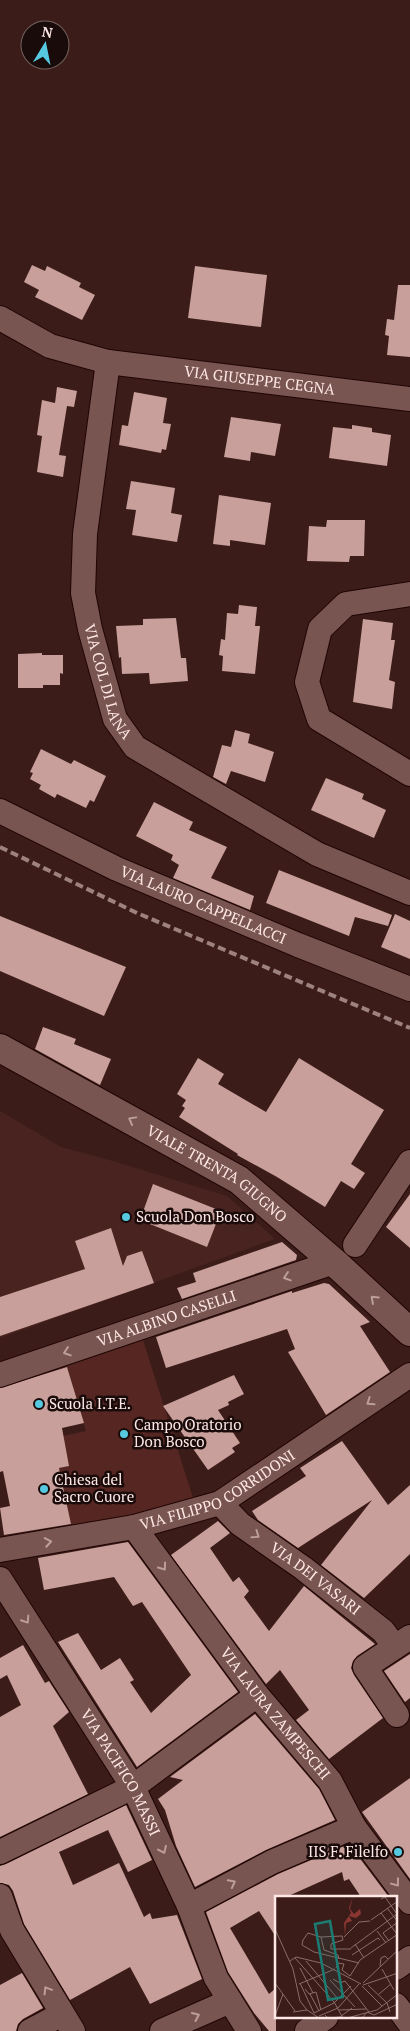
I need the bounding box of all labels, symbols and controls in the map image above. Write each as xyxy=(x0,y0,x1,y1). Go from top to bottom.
north arrow xyxy=(20,20,70,70)
text: N xyxy=(40,21,55,42)
street label: VIA GIUSEPPE CEGNA xyxy=(183,360,337,399)
street label: VIA COL DI LANA xyxy=(80,622,138,743)
street label: VIA LAURO CAPPELLACCI xyxy=(118,861,289,948)
one-way arrow xyxy=(129,1117,138,1127)
street label: VIALE TRENTA GIUGNO xyxy=(143,1120,292,1226)
place label: Scuola Don Bosco xyxy=(136,1206,254,1226)
marker: Scuola Don Bosco xyxy=(120,1211,132,1223)
one-way arrow xyxy=(284,1272,292,1282)
street label: VIA ALBINO CASELLI xyxy=(94,1285,239,1350)
one-way arrow xyxy=(371,1296,380,1305)
one-way arrow xyxy=(63,1346,72,1356)
place label: Scuola I.T.E. xyxy=(49,1393,131,1413)
one-way arrow xyxy=(366,1396,375,1406)
marker: Scuola I.T.E. xyxy=(33,1398,45,1410)
place label: Campo Oratorio Don Bosco xyxy=(134,1414,241,1451)
marker: Campo Oratorio Don Bosco xyxy=(118,1428,130,1440)
street label: VIA FILIPPO CORRIDONI xyxy=(137,1444,298,1534)
place label: Chiesa del Sacro Cuore xyxy=(54,1469,134,1506)
marker: Chiesa del Sacro Cuore xyxy=(38,1483,50,1495)
one-way arrow xyxy=(250,1529,260,1538)
street label: VIA DEI VASARI xyxy=(266,1537,365,1619)
one-way arrow xyxy=(44,1538,52,1548)
one-way arrow xyxy=(157,1561,166,1571)
one-way arrow xyxy=(20,1615,30,1624)
street label: VIA LAURA ZAMPESCHI xyxy=(216,1643,335,1783)
street label: VIA PACIFICO MASSI xyxy=(77,1705,165,1839)
place label: IIS F. Filelfo xyxy=(308,1841,388,1861)
one-way arrow xyxy=(157,1845,167,1854)
marker: IIS F. Filelfo xyxy=(392,1846,404,1858)
one-way arrow xyxy=(390,1877,398,1886)
one-way arrow xyxy=(227,1879,236,1889)
inset map xyxy=(275,1896,398,2018)
one-way arrow xyxy=(44,1986,54,1995)
one-way arrow xyxy=(191,2011,200,2022)

